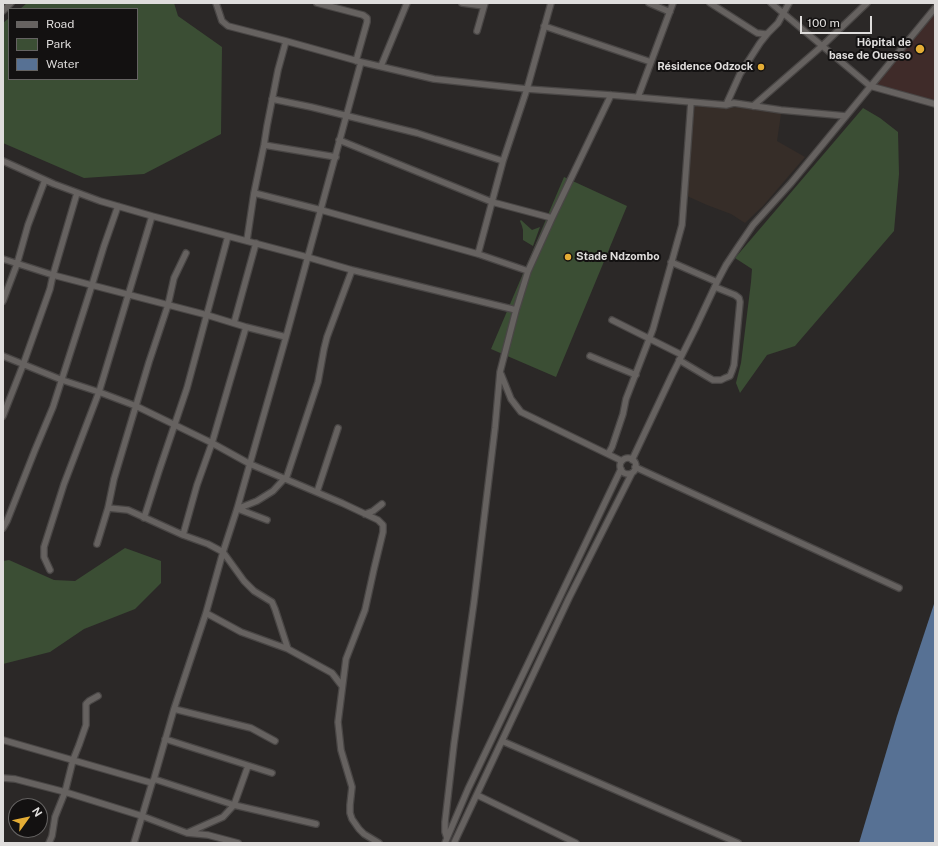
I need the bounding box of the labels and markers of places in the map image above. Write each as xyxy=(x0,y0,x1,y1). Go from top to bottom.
place label: Hôpital de base de Ouesso xyxy=(829,36,911,62)
marker: Hôpital de base de Ouesso xyxy=(914,43,926,55)
place label: Résidence Odzock xyxy=(657,60,753,74)
marker: Résidence Odzock xyxy=(756,62,766,72)
place label: Stade Ndzombo xyxy=(576,250,659,264)
marker: Stade Ndzombo xyxy=(563,252,573,262)

